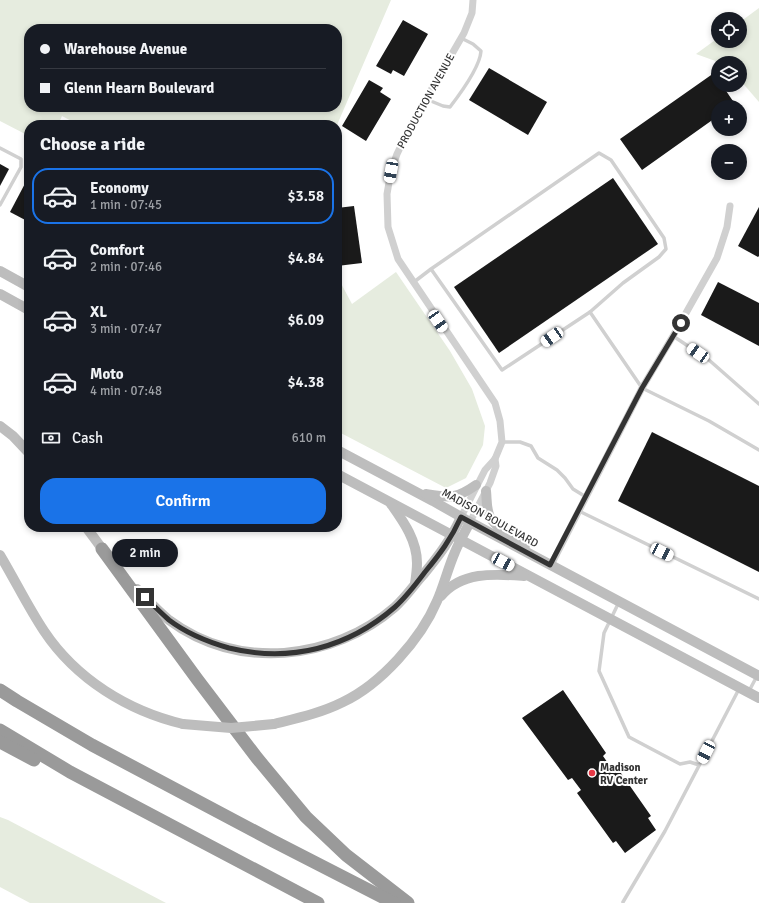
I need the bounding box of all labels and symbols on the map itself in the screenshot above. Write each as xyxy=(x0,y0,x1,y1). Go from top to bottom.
street label: PRODUCTION AVENUE xyxy=(394,51,458,151)
car xyxy=(383,158,399,184)
car xyxy=(426,308,450,334)
route start xyxy=(672,314,690,332)
car xyxy=(539,325,565,349)
car xyxy=(685,341,711,365)
street label: MADISON BOULEVARD xyxy=(439,486,541,550)
callout: 2 min xyxy=(112,539,178,567)
car xyxy=(649,541,675,563)
car xyxy=(490,551,516,573)
route end xyxy=(136,588,154,606)
car xyxy=(695,739,717,765)
place label: Madison RV Center xyxy=(600,761,648,787)
marker: Madison RV Center xyxy=(587,768,597,778)

